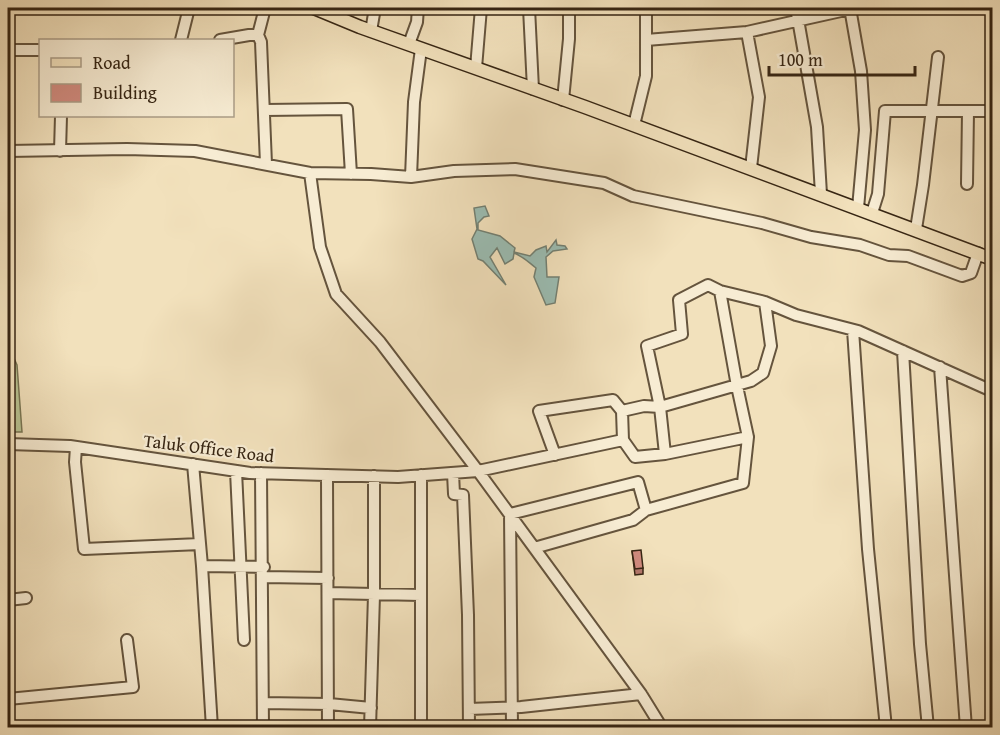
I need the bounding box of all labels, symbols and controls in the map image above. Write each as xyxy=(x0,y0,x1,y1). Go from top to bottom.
legend xyxy=(39,39,234,117)
scale bar xyxy=(769,39,914,77)
text: 100 m xyxy=(778,46,823,73)
text: Road xyxy=(93,49,131,76)
text: Building xyxy=(93,79,157,106)
street label: Taluk Office Road xyxy=(142,427,276,469)

